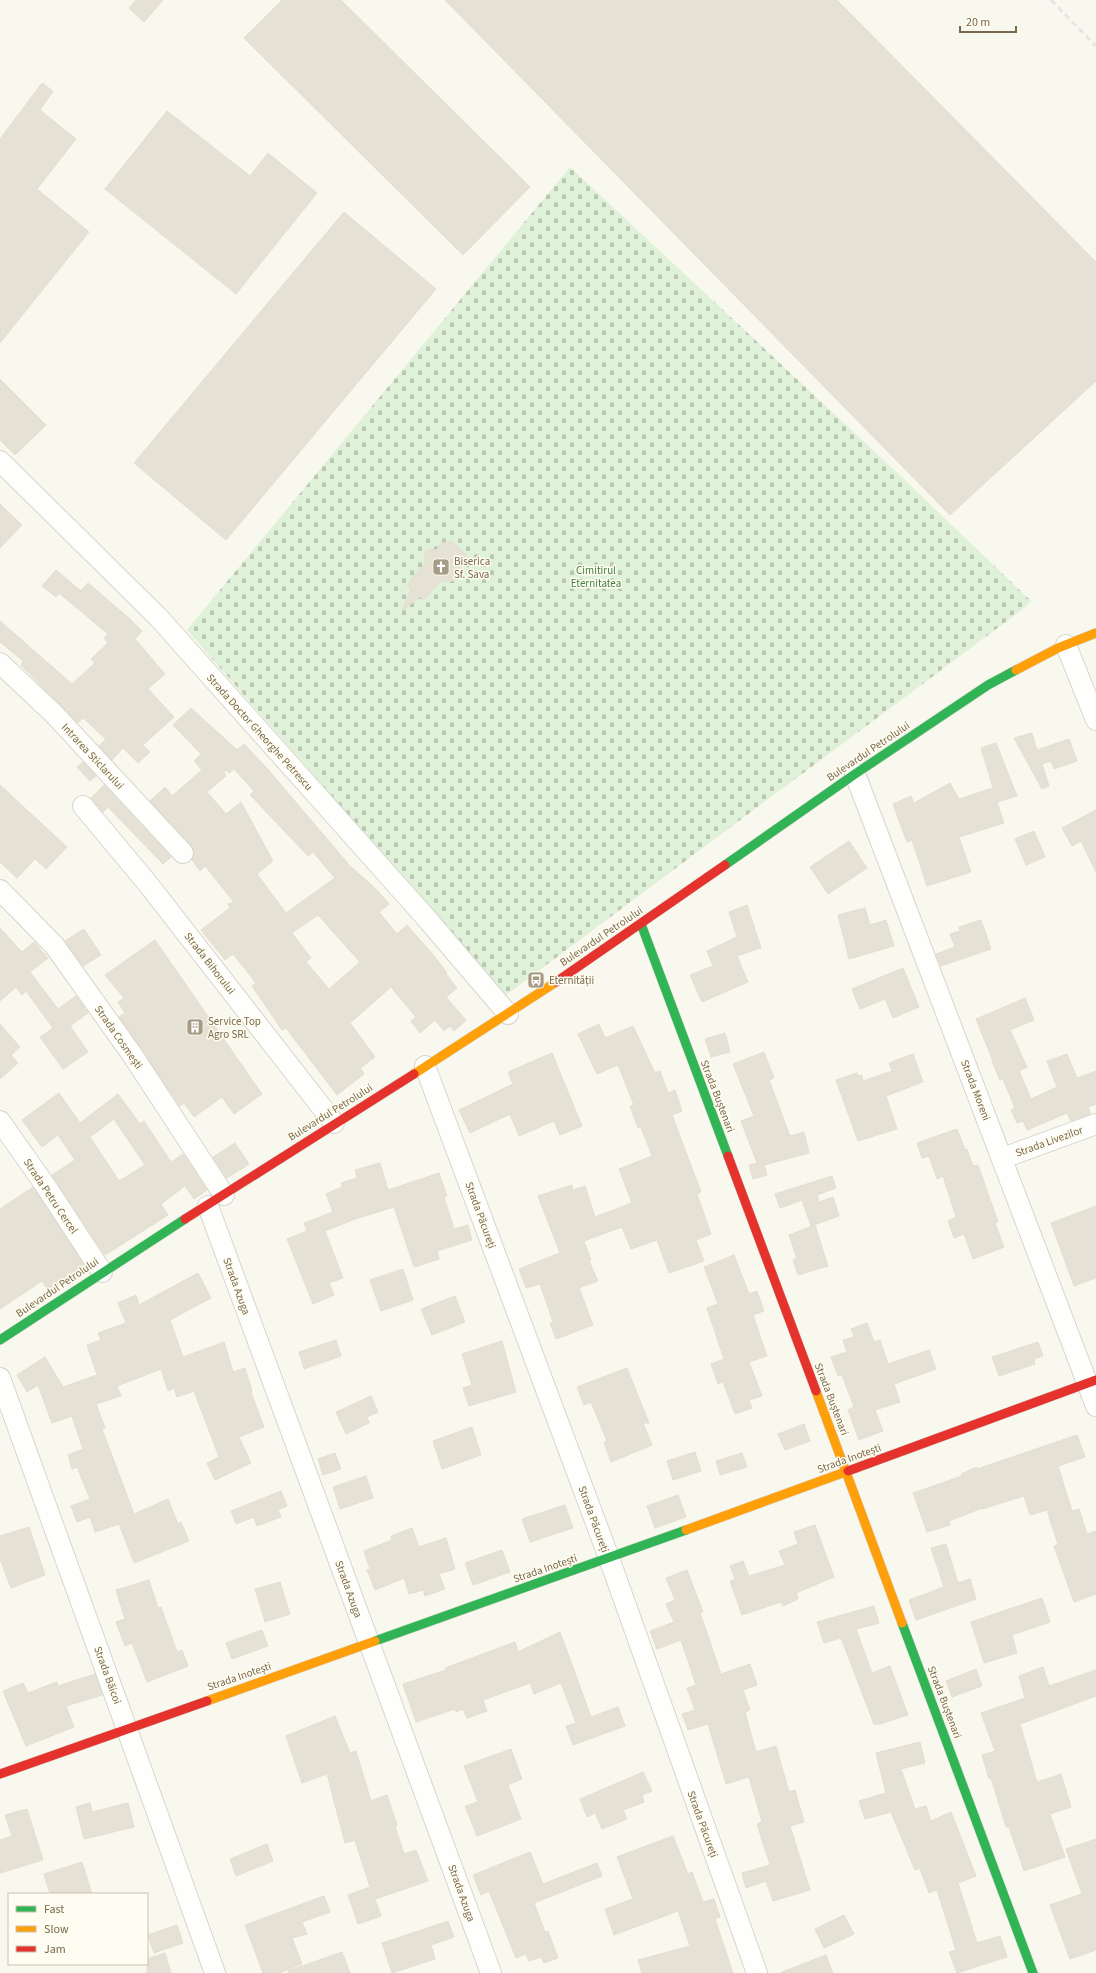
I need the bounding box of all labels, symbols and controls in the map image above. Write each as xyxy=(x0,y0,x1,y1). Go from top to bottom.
scale bar xyxy=(960,8,1016,34)
text: 20 m xyxy=(966,14,990,31)
place label: Biserica Sf. Sava xyxy=(454,554,490,582)
church icon: Biserica Sf. Sava xyxy=(431,557,451,577)
park label: Cimitirul Eternitatea xyxy=(571,563,621,591)
street label: Strada Doctor Gheorghe Petrescu xyxy=(203,671,316,794)
street label: Bulevardul Petrolului xyxy=(824,718,913,785)
street label: Intrarea Sticlarului xyxy=(58,720,127,793)
street label: Bulevardul Petrolului xyxy=(557,903,646,970)
street label: Strada Bihorului xyxy=(181,929,239,997)
bus stop icon: Eternității xyxy=(526,970,546,990)
place label: Eternității xyxy=(549,973,594,988)
street label: Strada Cosmești xyxy=(91,1002,146,1072)
place label: Service Top Agro SRL xyxy=(208,1014,261,1042)
building icon: Service Top Agro SRL xyxy=(185,1017,205,1037)
street label: Strada Buștenari xyxy=(697,1058,738,1134)
street label: Strada Moreni xyxy=(957,1058,994,1123)
street label: Bulevardul Petrolului xyxy=(285,1080,375,1144)
street label: Strada Livezilor xyxy=(1013,1122,1085,1161)
street label: Strada Petru Cercel xyxy=(20,1156,81,1237)
street label: Strada Păcureți xyxy=(462,1180,500,1251)
street label: Bulevardul Petrolului xyxy=(13,1254,102,1321)
street label: Strada Azuga xyxy=(219,1256,254,1317)
street label: Strada Buștenari xyxy=(811,1361,852,1437)
street label: Strada Inotești xyxy=(815,1440,883,1477)
street label: Strada Păcureți xyxy=(575,1484,613,1555)
street label: Strada Inotești xyxy=(511,1551,579,1586)
street label: Strada Azuga xyxy=(331,1559,366,1620)
street label: Strada Băicoi xyxy=(90,1644,125,1706)
street label: Strada Inotești xyxy=(205,1659,273,1694)
street label: Strada Buștenari xyxy=(924,1664,965,1740)
street label: Strada Păcureți xyxy=(684,1789,722,1860)
street label: Strada Azuga xyxy=(444,1863,479,1924)
legend xyxy=(8,1893,148,1965)
text: Fast xyxy=(44,1901,64,1918)
text: Slow xyxy=(44,1921,69,1938)
text: Jam xyxy=(44,1941,66,1958)

